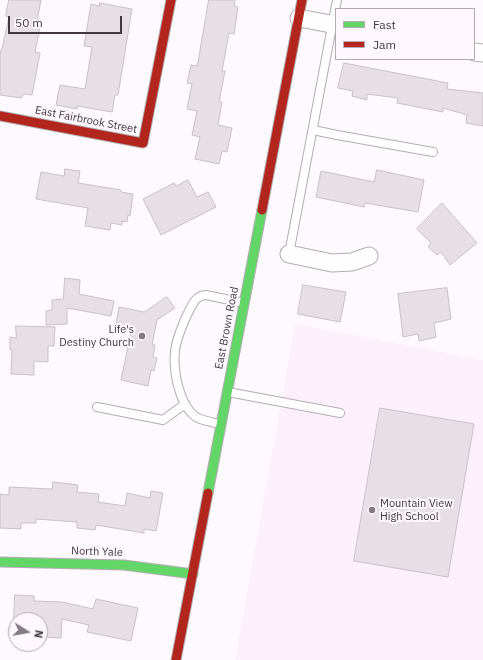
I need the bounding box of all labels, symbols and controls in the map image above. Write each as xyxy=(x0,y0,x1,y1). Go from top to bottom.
scale bar xyxy=(10,8,124,34)
legend xyxy=(335,8,475,60)
text: 50 m xyxy=(15,15,43,30)
text: Fast xyxy=(373,17,396,32)
text: Jam xyxy=(373,37,396,52)
street label: East Fairbrook Street xyxy=(34,104,138,136)
street label: East Brown Road xyxy=(213,286,241,370)
place label: Life's Destiny Church xyxy=(59,323,134,349)
marker: Life's Destiny Church xyxy=(137,331,147,341)
place label: Mountain View High School xyxy=(380,497,453,523)
marker: Mountain View High School xyxy=(367,505,377,515)
street label: North Yale xyxy=(71,545,123,559)
north arrow xyxy=(8,612,48,652)
text: N xyxy=(31,629,46,639)

